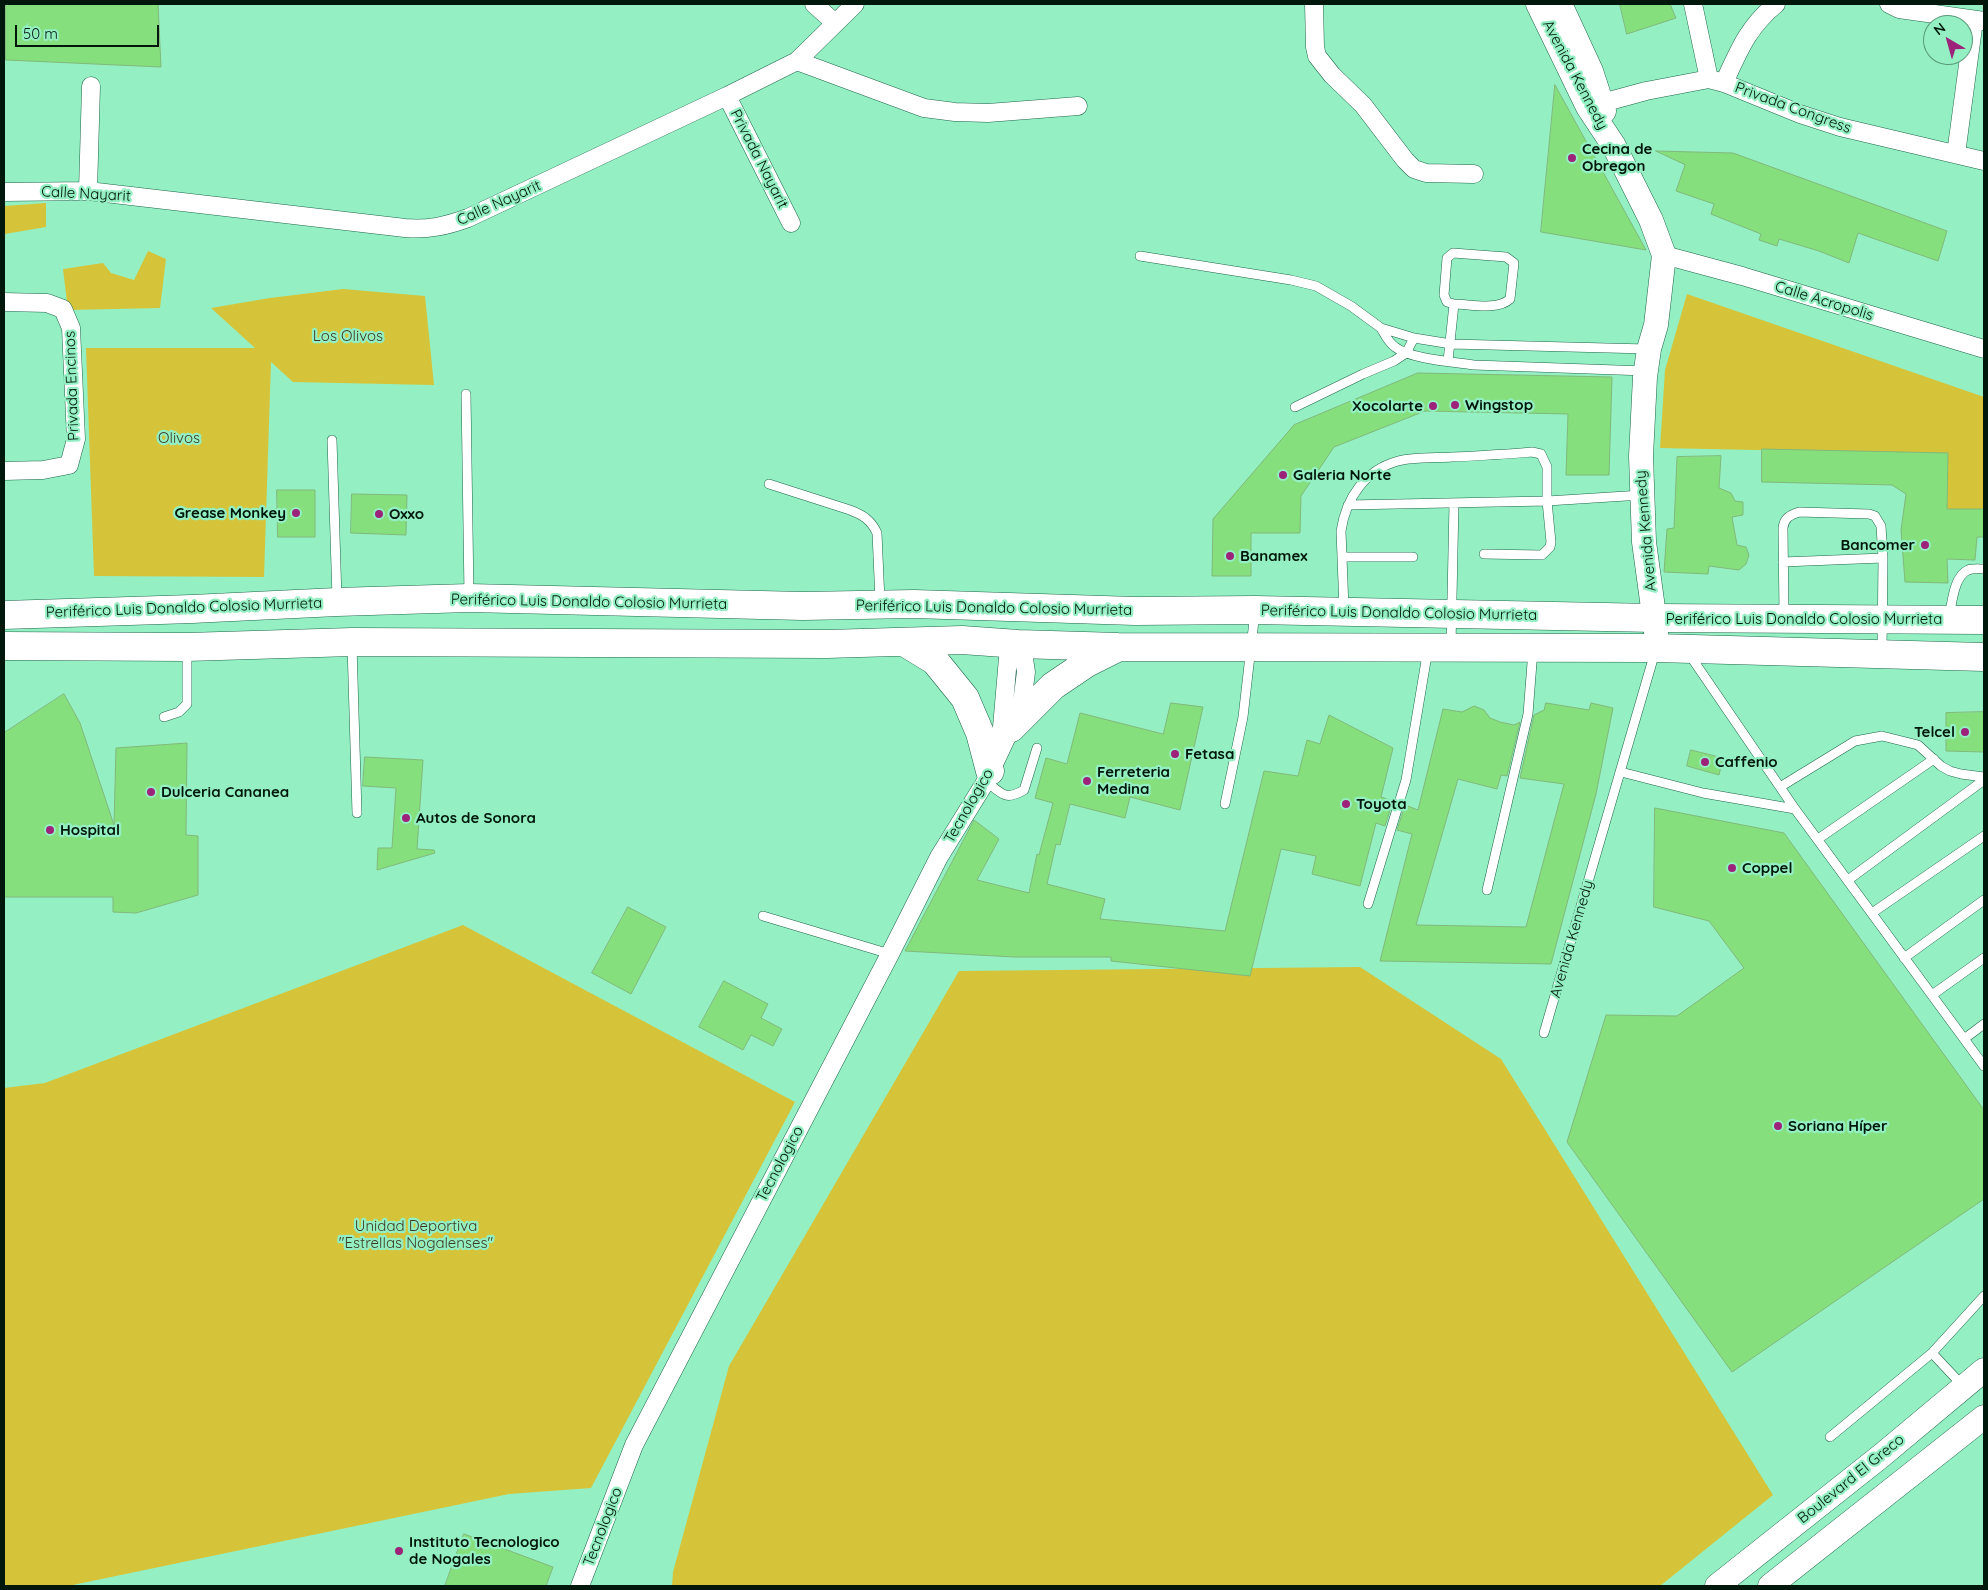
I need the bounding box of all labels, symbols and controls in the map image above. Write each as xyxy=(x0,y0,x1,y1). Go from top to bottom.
scale bar xyxy=(18,15,161,47)
north arrow xyxy=(1923,15,1973,65)
street label: Avenida Kennedy xyxy=(1539,17,1611,133)
text: N xyxy=(1930,19,1949,39)
text: 50 m xyxy=(23,24,58,43)
street label: Privada Congress xyxy=(1733,79,1853,137)
street label: Privada Nayarit xyxy=(726,106,792,212)
place label: Cecina de Obregon xyxy=(1582,140,1652,175)
marker: Cecina de Obregon xyxy=(1566,152,1578,164)
street label: Calle Nayarit xyxy=(454,176,544,230)
street label: Calle Nayarit xyxy=(41,183,131,205)
street label: Calle Acropolis xyxy=(1773,277,1875,325)
park label: Los Olivos xyxy=(313,327,383,345)
street label: Privada Encinos xyxy=(61,331,83,441)
place label: Wingstop xyxy=(1465,396,1533,414)
place label: Xocolarte xyxy=(1352,397,1423,415)
marker: Wingstop xyxy=(1449,399,1461,411)
marker: Xocolarte xyxy=(1427,400,1439,412)
park label: Olivos xyxy=(158,429,200,447)
place label: Galeria Norte xyxy=(1293,466,1391,484)
marker: Galeria Norte xyxy=(1277,469,1289,481)
street label: Avenida Kennedy xyxy=(1632,470,1660,592)
place label: Grease Monkey xyxy=(174,504,286,522)
place label: Oxxo xyxy=(389,505,424,523)
marker: Grease Monkey xyxy=(290,507,302,519)
marker: Oxxo xyxy=(373,508,385,520)
place label: Bancomer xyxy=(1840,536,1915,554)
marker: Bancomer xyxy=(1919,539,1931,551)
place label: Banamex xyxy=(1240,547,1308,565)
marker: Banamex xyxy=(1224,550,1236,562)
street label: Periférico Luis Donaldo Colosio Murrieta xyxy=(451,591,727,613)
street label: Periférico Luis Donaldo Colosio Murrieta xyxy=(45,594,323,622)
street label: Periférico Luis Donaldo Colosio Murrieta xyxy=(856,597,1132,619)
street label: Periférico Luis Donaldo Colosio Murrieta xyxy=(1261,602,1537,624)
street label: Periférico Luis Donaldo Colosio Murrieta xyxy=(1666,610,1942,628)
place label: Telcel xyxy=(1914,723,1955,741)
marker: Telcel xyxy=(1959,726,1971,738)
place label: Fetasa xyxy=(1185,745,1234,763)
marker: Fetasa xyxy=(1169,748,1181,760)
place label: Caffenio xyxy=(1715,753,1778,771)
marker: Caffenio xyxy=(1699,756,1711,768)
place label: Ferreteria Medina xyxy=(1097,763,1170,798)
street label: Tecnologico xyxy=(940,766,998,846)
marker: Ferreteria Medina xyxy=(1081,775,1093,787)
place label: Dulceria Cananea xyxy=(161,783,289,801)
marker: Dulceria Cananea xyxy=(145,786,157,798)
place label: Toyota xyxy=(1356,795,1407,813)
marker: Toyota xyxy=(1340,798,1352,810)
place label: Autos de Sonora xyxy=(416,809,536,827)
marker: Autos de Sonora xyxy=(400,812,412,824)
place label: Hospital xyxy=(60,821,120,839)
marker: Hospital xyxy=(44,824,56,836)
place label: Coppel xyxy=(1742,859,1793,877)
marker: Coppel xyxy=(1726,862,1738,874)
street label: Avenida Kennedy xyxy=(1547,878,1597,1000)
place label: Soriana Híper xyxy=(1788,1117,1887,1135)
marker: Soriana Híper xyxy=(1772,1120,1784,1132)
street label: Tecnologico xyxy=(753,1123,807,1205)
park label: Unidad Deportiva "Estrellas Nogalenses" xyxy=(339,1217,493,1252)
street label: Boulevard El Greco xyxy=(1794,1430,1908,1528)
street label: Tecnologico xyxy=(580,1485,626,1569)
place label: Instituto Tecnologico de Nogales xyxy=(409,1533,560,1568)
marker: Instituto Tecnologico de Nogales xyxy=(393,1545,405,1557)

